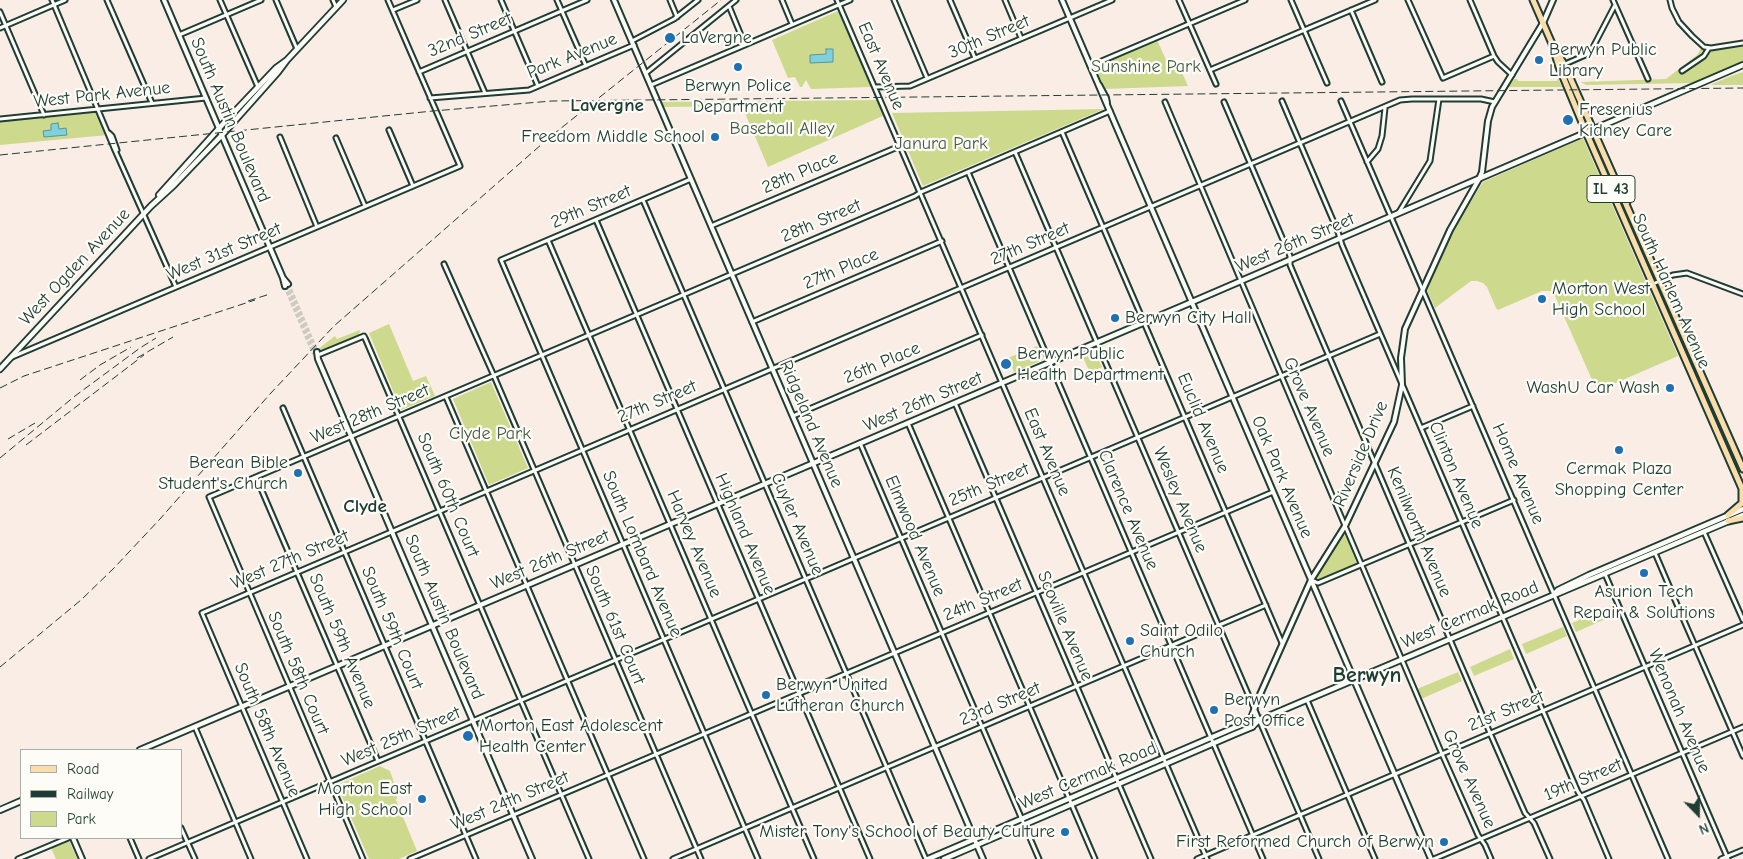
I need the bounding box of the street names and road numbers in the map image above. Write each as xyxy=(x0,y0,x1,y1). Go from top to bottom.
street label: 32nd Street xyxy=(425,8,515,62)
street label: 30th Street xyxy=(945,10,1033,64)
street label: East Avenue xyxy=(853,19,909,113)
street label: Park Avenue xyxy=(524,28,620,84)
street label: South Austin Boulevard xyxy=(185,34,275,206)
street label: West Park Avenue xyxy=(33,77,171,113)
street label: 28th Place xyxy=(759,147,841,199)
road number: IL 43 xyxy=(1587,175,1635,202)
street label: 29th Street xyxy=(548,180,634,234)
street label: 28th Street xyxy=(778,195,864,247)
street label: West Ogden Avenue xyxy=(15,204,135,330)
street label: West 26th Street xyxy=(1232,208,1358,278)
street label: South Harlem Avenue xyxy=(1627,210,1715,372)
street label: West 31st Street xyxy=(164,218,284,286)
street label: 27th Street xyxy=(987,218,1073,270)
street label: 27th Place xyxy=(800,243,882,295)
street label: 26th Place xyxy=(841,337,923,389)
street label: Grove Avenue xyxy=(1278,354,1340,460)
street label: Ridgeland Avenue xyxy=(774,357,848,491)
street label: West 26th Street xyxy=(860,367,986,437)
street label: Euclid Avenue xyxy=(1172,369,1234,477)
street label: 27th Street xyxy=(614,376,700,428)
street label: West 28th Street xyxy=(308,379,432,449)
street label: Riverside Drive xyxy=(1329,398,1393,510)
street label: East Avenue xyxy=(1019,405,1075,499)
street label: Oak Park Avenue xyxy=(1246,413,1318,541)
street label: Clinton Avenue xyxy=(1424,418,1488,532)
street label: Home Avenue xyxy=(1487,420,1549,528)
street label: South 60th Court xyxy=(412,430,484,560)
street label: Wesley Avenue xyxy=(1148,444,1212,556)
street label: Clarence Avenue xyxy=(1093,447,1163,573)
street label: 25th Street xyxy=(946,458,1032,512)
street label: Kenilworth Avenue xyxy=(1382,463,1456,601)
street label: South Lombard Avenue xyxy=(597,468,687,640)
street label: Highland Avenue xyxy=(710,470,780,598)
street label: Cuyler Avenue xyxy=(766,470,828,578)
street label: Elmwood Avenue xyxy=(880,472,950,600)
street label: Harvey Avenue xyxy=(662,487,726,601)
street label: West 27th Street xyxy=(228,525,352,595)
street label: West 26th Street xyxy=(487,525,613,595)
street label: South Austin Boulevard xyxy=(399,531,489,703)
street label: South 61st Court xyxy=(580,562,650,688)
street label: South 59th Court xyxy=(356,563,428,693)
street label: Scoville Avenue xyxy=(1032,568,1098,684)
street label: South 59th Avenue xyxy=(304,570,380,712)
street label: 24th Street xyxy=(940,574,1026,626)
street label: West Cermak Road xyxy=(1398,576,1542,654)
street label: South 58th Court xyxy=(262,608,334,738)
street label: Wenonah Avenue xyxy=(1643,646,1715,776)
street label: South 58th Avenue xyxy=(229,659,305,801)
street label: 23rd Street xyxy=(956,677,1044,731)
street label: 21st Street xyxy=(1465,685,1547,737)
street label: West 25th Street xyxy=(338,702,464,772)
street label: Grove Avenue xyxy=(1438,726,1500,832)
street label: West Cermak Road xyxy=(1016,737,1160,815)
street label: 19th Street xyxy=(1541,754,1625,806)
street label: West 24th Street xyxy=(448,766,572,836)

